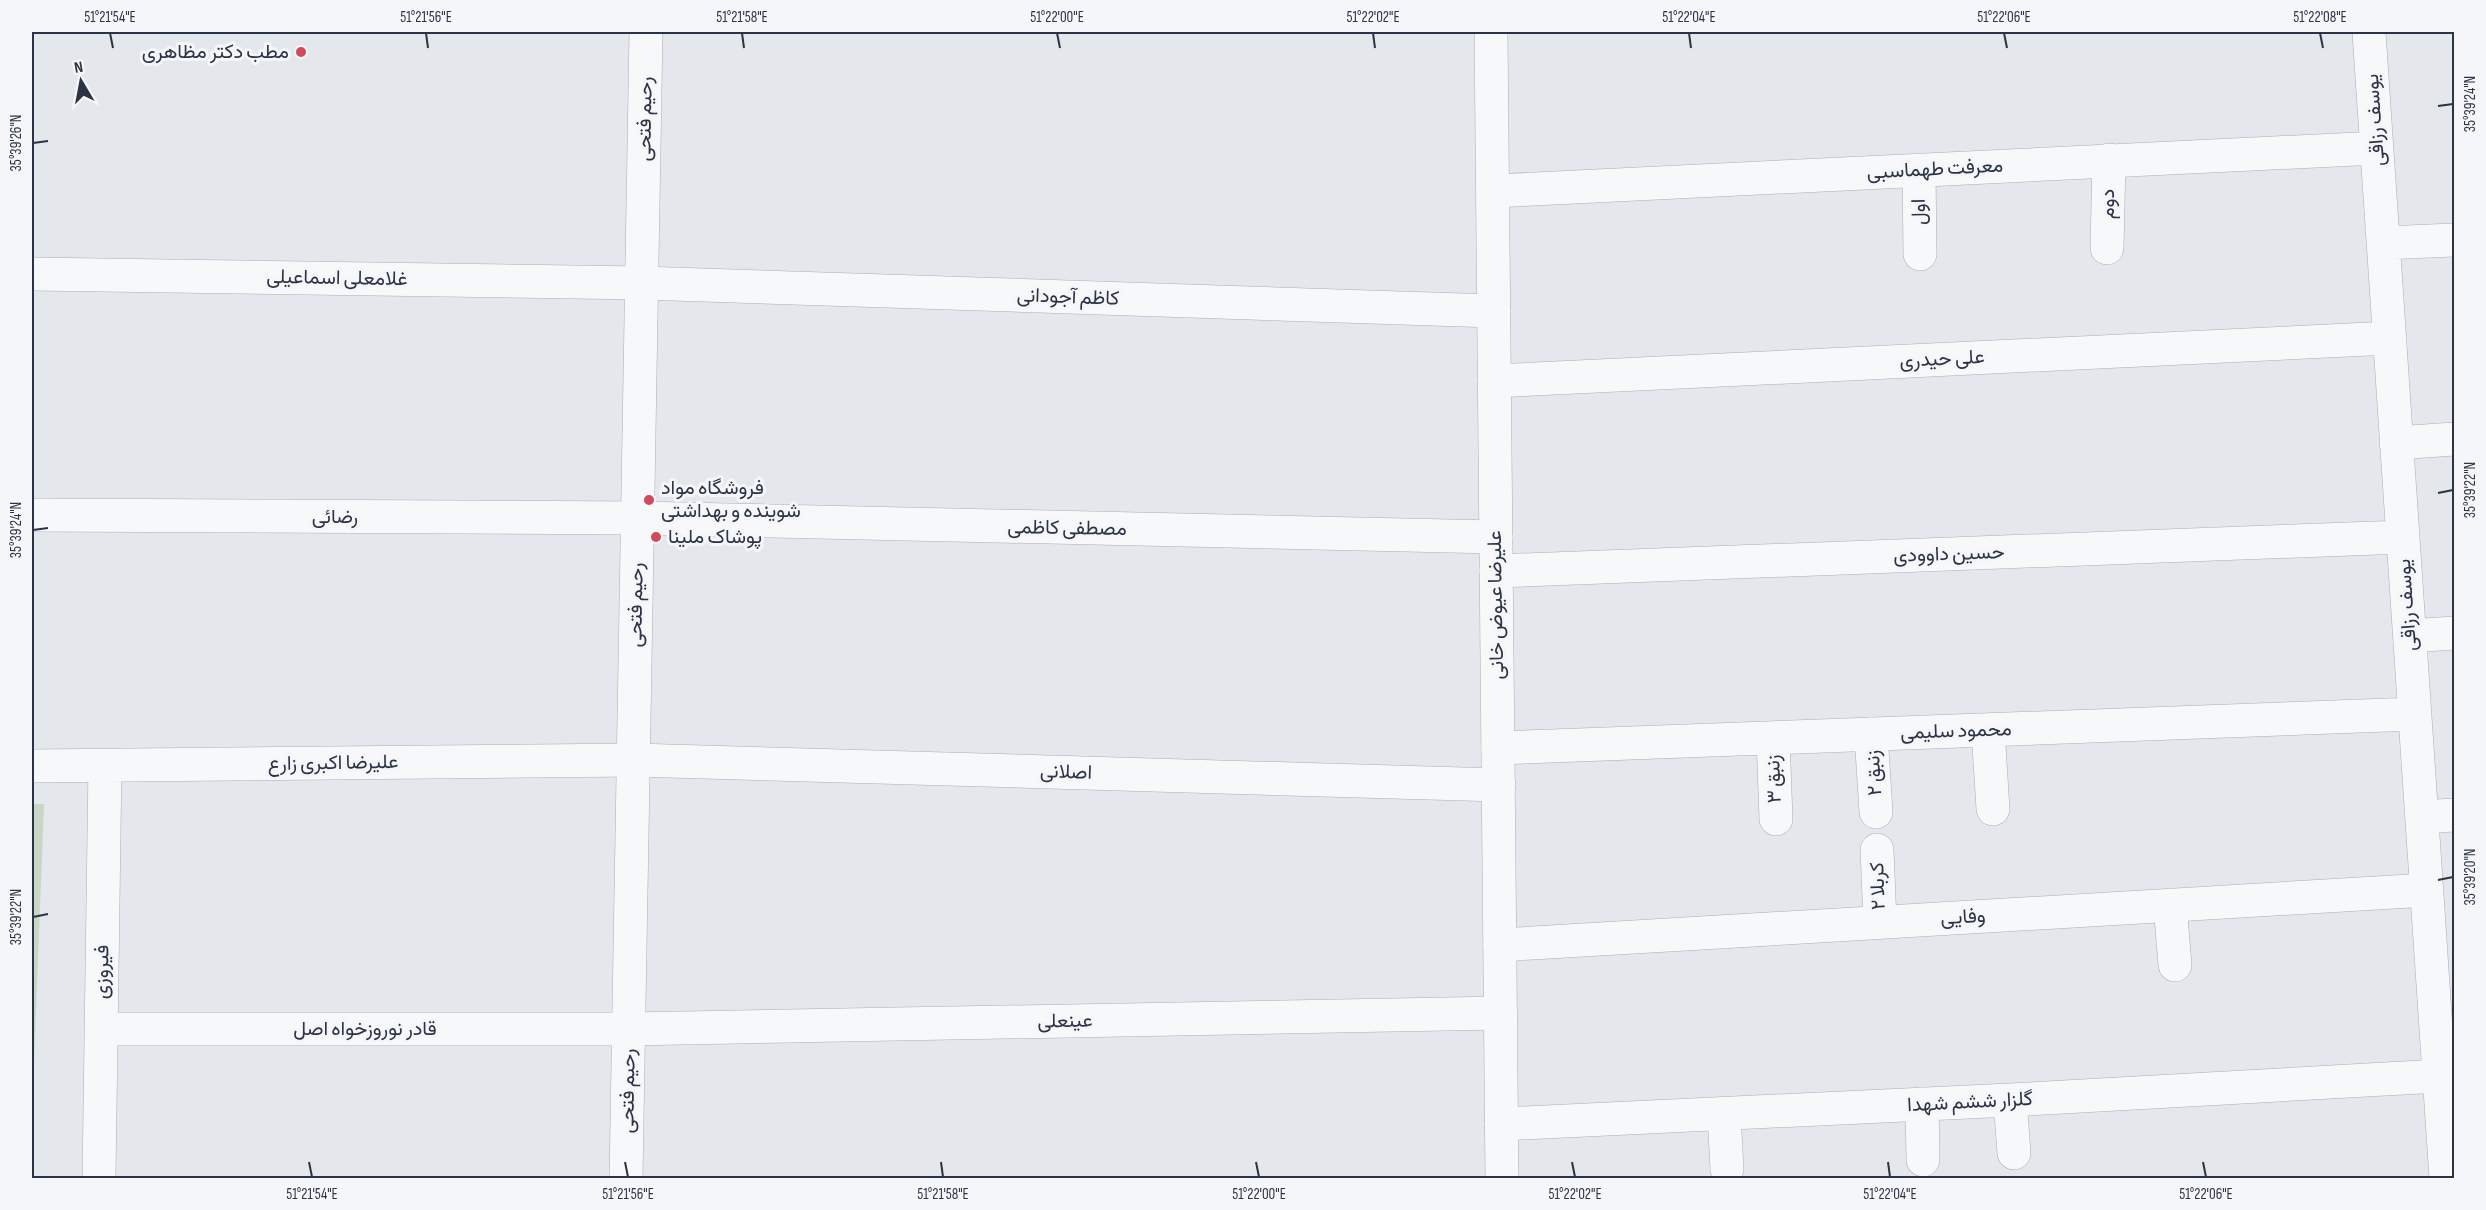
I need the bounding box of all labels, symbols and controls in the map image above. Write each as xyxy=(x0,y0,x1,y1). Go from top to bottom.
text: 51°21'54"E xyxy=(84,8,136,27)
text: 51°21'56"E xyxy=(400,8,452,27)
text: 51°21'58"E xyxy=(716,8,768,27)
text: 51°22'00"E xyxy=(1030,8,1084,27)
text: 51°22'02"E xyxy=(1346,8,1400,27)
text: 51°22'04"E xyxy=(1662,8,1716,27)
text: 51°22'06"E xyxy=(1977,8,2031,27)
text: 51°22'08"E xyxy=(2293,8,2347,27)
place label: مطب دکتر مظاهری xyxy=(142,40,289,64)
marker: مطب دکتر مظاهری xyxy=(294,45,308,59)
north arrow xyxy=(51,51,111,111)
text: N xyxy=(73,58,85,78)
street label: یوسف رزاقی xyxy=(2360,73,2390,167)
street label: رحیم فتحی xyxy=(632,76,658,162)
text: 35°39'24"N xyxy=(2461,76,2480,132)
text: 35°39'26"N xyxy=(7,115,26,171)
street label: معرفت طهماسبی xyxy=(1866,153,2004,185)
street label: دوم xyxy=(2096,189,2120,219)
street label: اول xyxy=(1907,199,1931,225)
street label: غلامعلی اسماعیلی xyxy=(266,265,408,291)
street label: کاظم آجودانی xyxy=(1016,283,1120,311)
street label: علی حیدری xyxy=(1899,345,1985,373)
text: 35°39'22"N xyxy=(2461,462,2480,518)
place label: فروشگاه مواد شوینده و بهداشتی xyxy=(661,476,801,523)
marker: فروشگاه مواد شوینده و بهداشتی xyxy=(642,493,656,507)
text: 35°39'24"N xyxy=(7,502,26,558)
street label: رضائی xyxy=(312,505,358,529)
street label: مصطفی کاظمی xyxy=(1007,515,1127,541)
place label: پوشاک ملینا xyxy=(668,525,762,550)
marker: پوشاک ملینا xyxy=(649,530,663,544)
street label: علیرضا عیوض خانی xyxy=(1483,530,1509,680)
street label: حسین داوودی xyxy=(1893,540,2005,568)
street label: یوسف رزاقی xyxy=(2392,558,2422,652)
street label: رحیم فتحی xyxy=(623,562,649,648)
street label: محمود سلیمی xyxy=(1900,717,2012,745)
street label: زنبق ۲ xyxy=(1861,749,1887,797)
street label: علیرضا اکبری زارع xyxy=(267,750,399,777)
street label: زنبق ۳ xyxy=(1761,754,1787,804)
street label: اصلانی xyxy=(1040,759,1092,785)
text: 35°39'20"N xyxy=(2461,849,2480,905)
street label: کربلا ۲ xyxy=(1865,862,1891,910)
text: 35°39'22"N xyxy=(7,889,26,945)
street label: وفایی xyxy=(1940,904,1986,930)
street label: فیروزی xyxy=(90,945,114,999)
street label: عینعلی xyxy=(1037,1009,1093,1033)
street label: قادر نوروزخواه اصل xyxy=(293,1017,437,1041)
street label: رحیم فتحی xyxy=(615,1048,641,1134)
street label: گلزار ششم شهدا xyxy=(1907,1087,2034,1117)
text: 51°21'54"E xyxy=(286,1185,338,1204)
text: 51°21'56"E xyxy=(602,1185,654,1204)
text: 51°21'58"E xyxy=(917,1185,969,1204)
text: 51°22'00"E xyxy=(1232,1185,1286,1204)
text: 51°22'02"E xyxy=(1548,1185,1602,1204)
text: 51°22'04"E xyxy=(1863,1185,1917,1204)
text: 51°22'06"E xyxy=(2179,1185,2233,1204)

